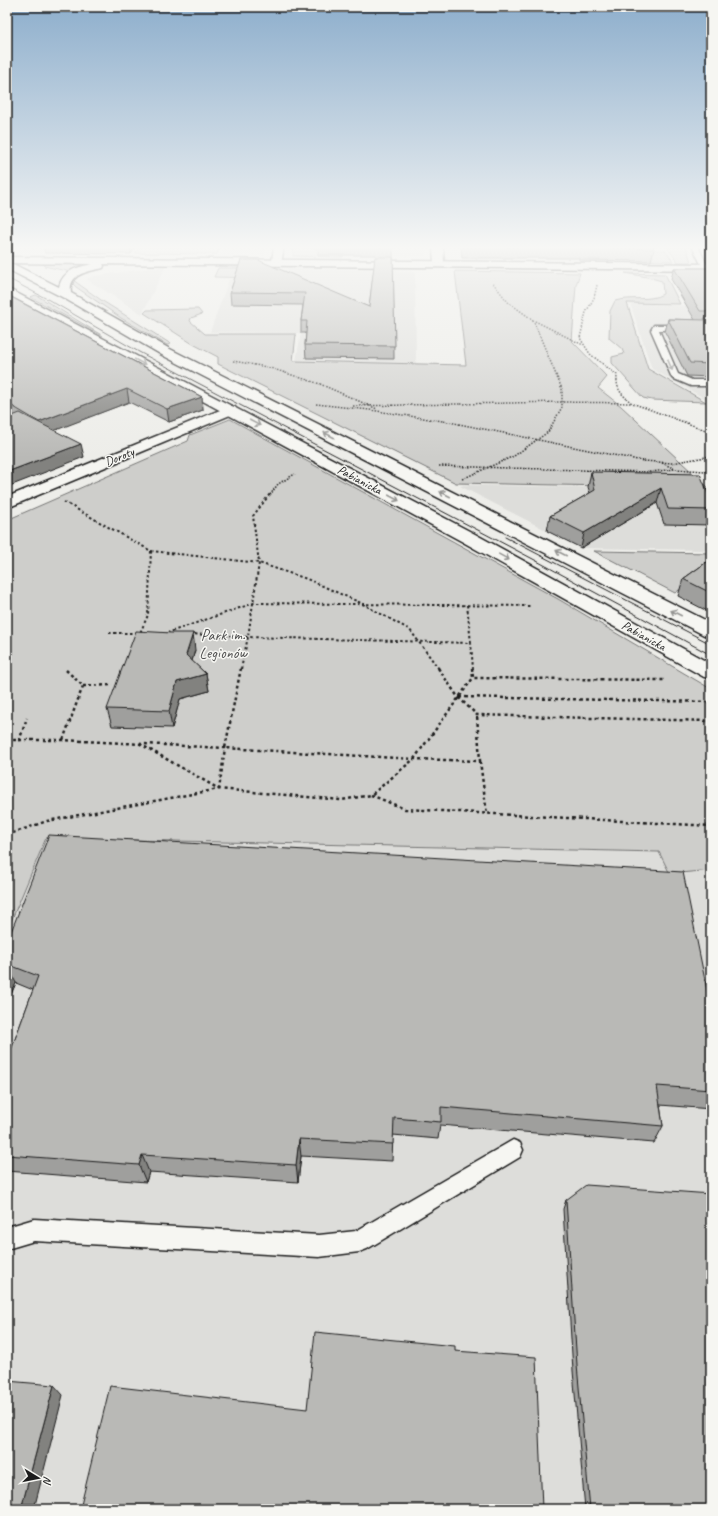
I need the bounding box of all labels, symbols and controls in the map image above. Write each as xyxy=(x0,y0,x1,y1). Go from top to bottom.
one-way arrow xyxy=(134,359,146,366)
one-way arrow xyxy=(667,359,674,371)
one-way arrow xyxy=(249,420,261,427)
one-way arrow xyxy=(323,431,335,438)
street label: Doroty xyxy=(102,443,138,470)
street label: Pabianicka xyxy=(335,462,385,499)
one-way arrow xyxy=(439,490,451,498)
one-way arrow xyxy=(388,494,400,502)
one-way arrow xyxy=(555,549,567,557)
one-way arrow xyxy=(497,554,509,561)
one-way arrow xyxy=(671,609,683,616)
street label: Pabianicka xyxy=(619,617,669,655)
park label: Park im. Legionów xyxy=(199,625,248,663)
north arrow xyxy=(18,1458,58,1498)
text: N xyxy=(40,1475,55,1486)

